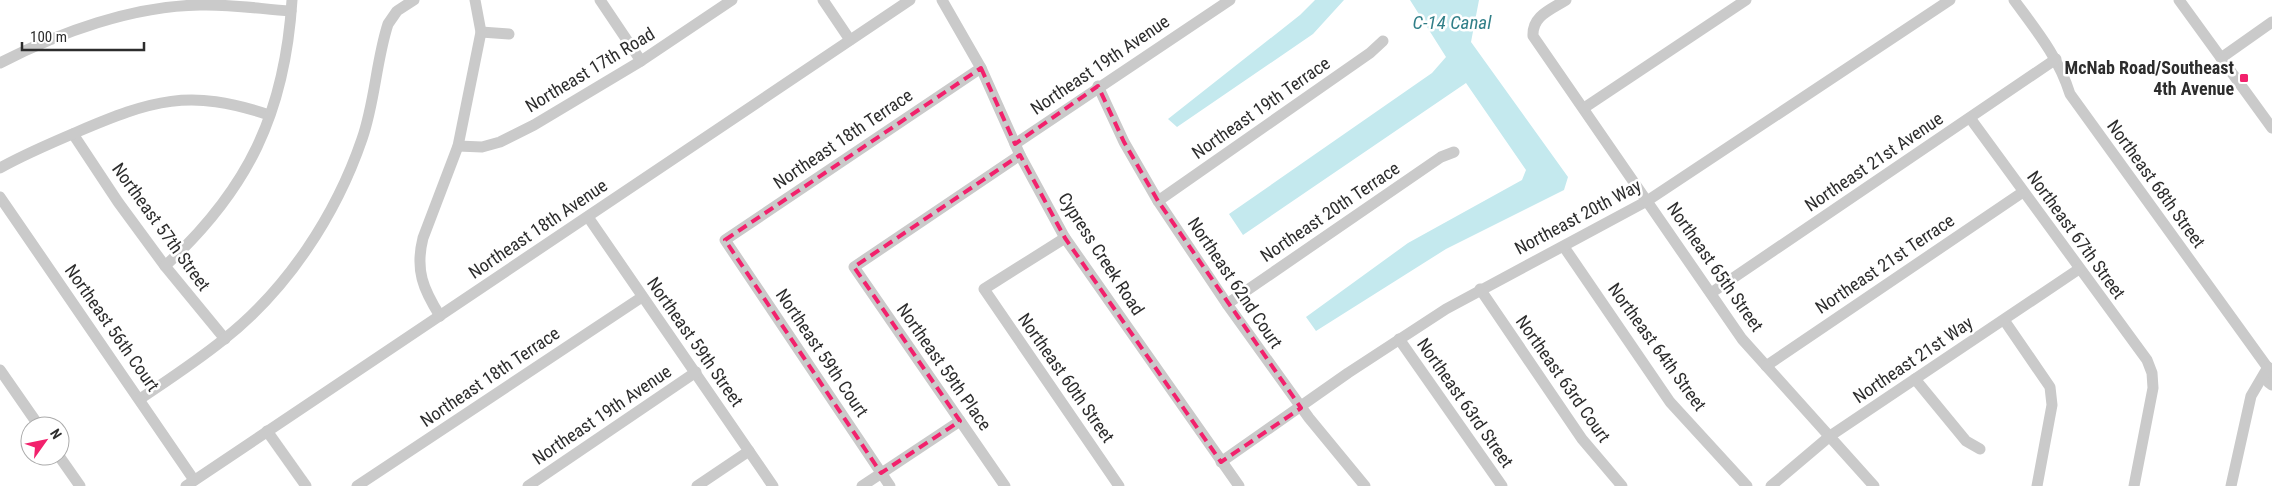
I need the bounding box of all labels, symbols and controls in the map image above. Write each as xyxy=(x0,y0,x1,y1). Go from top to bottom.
street label: Northeast 19th Avenue xyxy=(1026,10,1173,119)
water label: C-14 Canal xyxy=(1413,11,1492,34)
scale bar xyxy=(22,20,145,52)
street label: Northeast 17th Road xyxy=(521,23,658,116)
text: 100 m xyxy=(30,28,67,46)
street label: Northeast 19th Terrace xyxy=(1188,52,1334,163)
place label: McNab Road/Southeast 4th Avenue xyxy=(2065,57,2234,99)
marker: McNab Road/Southeast 4th Avenue xyxy=(2238,72,2250,84)
street label: Northeast 18th Terrace xyxy=(769,84,916,193)
street label: Northeast 21st Avenue xyxy=(1801,108,1947,216)
street label: Northeast 68th Street xyxy=(2103,116,2210,252)
street label: Northeast 20th Terrace xyxy=(1256,157,1403,266)
street label: Northeast 57th Street xyxy=(108,159,215,295)
street label: Northeast 67th Street xyxy=(2023,167,2130,303)
street label: Northeast 18th Avenue xyxy=(464,174,611,283)
street label: Northeast 20th Way xyxy=(1511,174,1645,259)
street label: Cypress Creek Road xyxy=(1054,189,1149,319)
street label: Northeast 65th Street xyxy=(1663,198,1768,335)
street label: Northeast 21st Terrace xyxy=(1811,209,1958,318)
street label: Northeast 62nd Court xyxy=(1184,213,1287,352)
street label: Northeast 56th Court xyxy=(61,260,164,395)
street label: Northeast 59th Street xyxy=(643,273,748,410)
street label: Northeast 64th Street xyxy=(1604,279,1711,415)
street label: Northeast 59th Court xyxy=(772,285,873,421)
street label: Northeast 59th Place xyxy=(893,299,996,434)
street label: Northeast 60th Street xyxy=(1014,309,1119,446)
street label: Northeast 63rd Court xyxy=(1512,311,1615,446)
street label: Northeast 21st Way xyxy=(1849,312,1977,407)
street label: Northeast 18th Terrace xyxy=(416,322,563,431)
street label: Northeast 63rd Street xyxy=(1413,334,1518,471)
street label: Northeast 19th Avenue xyxy=(528,360,675,469)
north arrow xyxy=(20,416,70,466)
text: N xyxy=(47,426,65,442)

